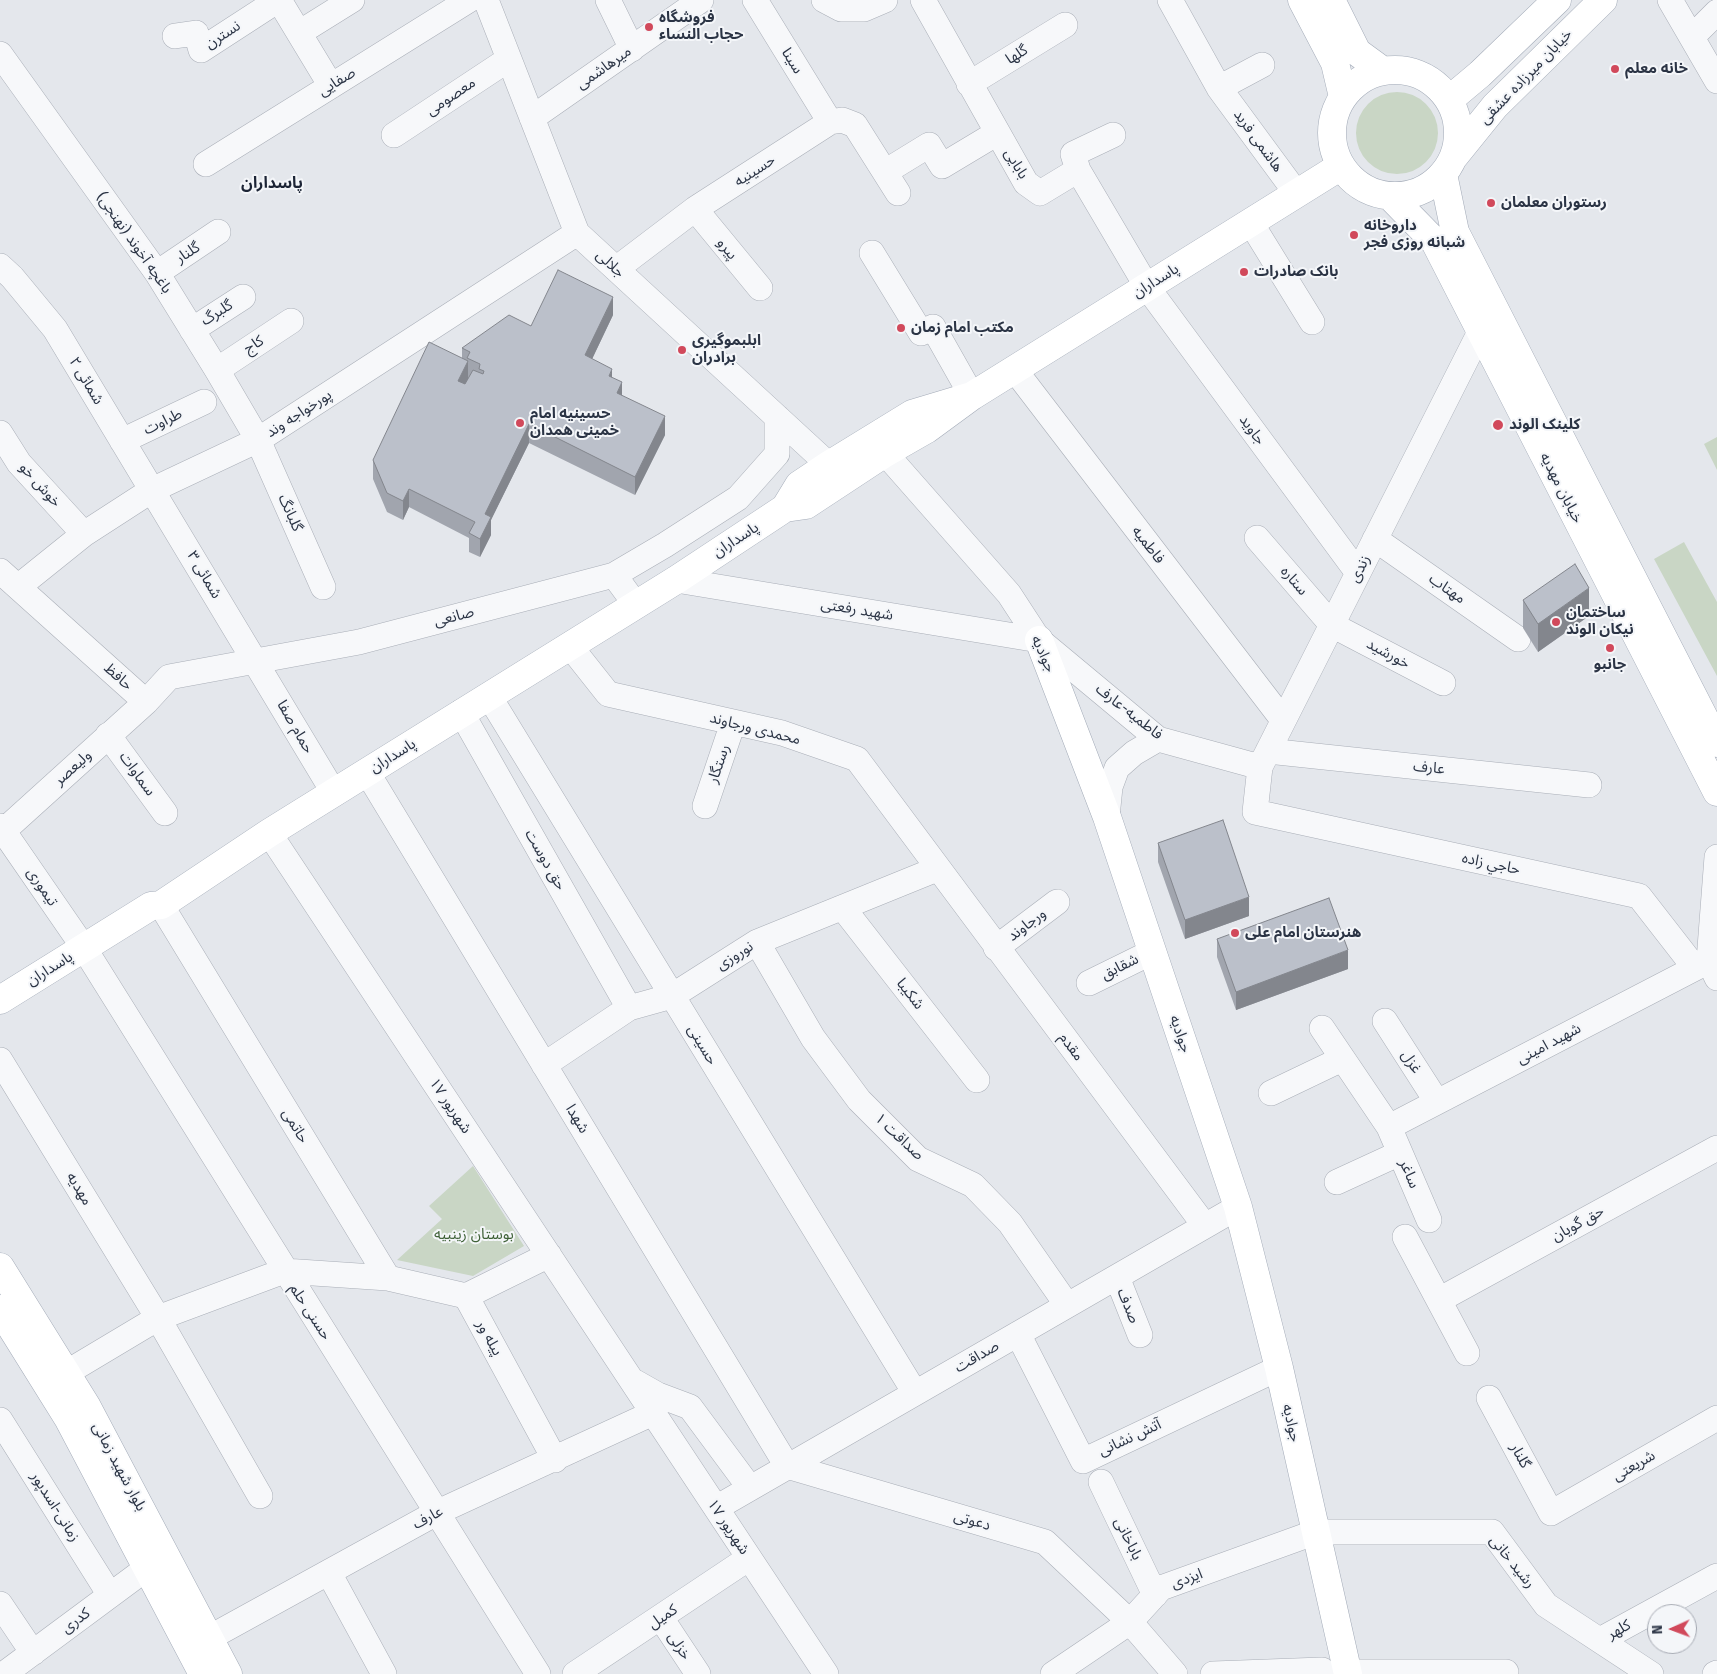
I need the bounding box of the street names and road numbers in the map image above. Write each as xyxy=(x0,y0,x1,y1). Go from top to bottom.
street label: نسترن xyxy=(202,17,244,53)
street label: خیابان میرزاده عشقی xyxy=(1476,26,1576,128)
street label: گلها xyxy=(1003,41,1031,69)
street label: میرهاشمی xyxy=(573,42,635,94)
street label: سینا xyxy=(777,45,807,77)
street label: صفایی xyxy=(315,64,359,100)
street label: معصومی xyxy=(423,74,479,120)
street label: هاشمی فرید xyxy=(1229,106,1287,176)
street label: بابایی xyxy=(1000,146,1032,182)
street label: حسینیه xyxy=(731,151,779,191)
street label: باغچه آخوند (نهنجی) xyxy=(92,189,176,297)
street label: پیرو xyxy=(713,235,741,263)
street label: گلنار xyxy=(172,238,204,268)
street label: جلالی xyxy=(592,246,628,282)
street label: پاسداران xyxy=(1130,260,1182,302)
street label: گلبرگ xyxy=(198,296,236,330)
street label: کاج xyxy=(241,332,267,358)
street label: شمائی ۲ xyxy=(65,354,107,408)
street label: پورخواجه وند xyxy=(263,386,335,442)
street label: طراوت xyxy=(141,405,185,439)
street label: جاوید xyxy=(1235,412,1269,448)
street label: خیابان مهدیه xyxy=(1536,450,1586,526)
street label: خوش خو xyxy=(15,459,65,511)
street label: گلبانگ xyxy=(274,492,306,534)
street label: پاسداران xyxy=(710,519,762,561)
street label: فاطمیه xyxy=(1128,523,1168,567)
street label: شمائی ۳ xyxy=(183,548,225,602)
street label: زندی xyxy=(1346,552,1374,586)
street label: ستاره xyxy=(1276,563,1312,599)
street label: مهتاب xyxy=(1425,570,1469,608)
street label: شهید رفعتی xyxy=(819,595,895,625)
street label: صانعی xyxy=(432,603,476,631)
street label: جوادیه xyxy=(1027,633,1059,675)
street label: خورشید xyxy=(1363,635,1413,673)
street label: حافظ xyxy=(100,659,136,695)
street label: فاطمیه-عارف xyxy=(1092,680,1166,744)
street label: حمام صفا xyxy=(273,697,317,757)
street label: محمدی ورجاوند xyxy=(708,709,802,749)
street label: پاسداران xyxy=(367,735,419,777)
street label: رستگار xyxy=(704,742,734,786)
street label: ولیعصر xyxy=(51,747,95,789)
street label: سماوات xyxy=(115,748,159,800)
street label: عارف xyxy=(1412,757,1446,779)
street label: حق دوست xyxy=(520,827,570,893)
street label: حاجي زاده xyxy=(1460,849,1522,879)
street label: تیموری xyxy=(23,864,61,910)
street label: ورجاوند xyxy=(1004,905,1050,945)
street label: نوروزی xyxy=(713,938,757,974)
street label: پاسداران xyxy=(24,948,76,990)
street label: شقابق xyxy=(1098,950,1142,984)
street label: شکیبا xyxy=(892,975,928,1013)
street label: جوادیه xyxy=(1165,1013,1195,1055)
street label: شهید امینی xyxy=(1514,1020,1584,1068)
street label: حسینی xyxy=(683,1022,721,1068)
street label: مقدم xyxy=(1055,1029,1087,1065)
street label: غزل xyxy=(1397,1047,1425,1077)
street label: ۱۷ شهریور xyxy=(425,1075,475,1137)
street label: شهدا xyxy=(561,1101,593,1137)
street label: حاتمی xyxy=(278,1105,312,1147)
street label: صداقت ۱ xyxy=(871,1110,927,1164)
street label: ساغر xyxy=(1395,1157,1423,1191)
street label: مهدیه xyxy=(62,1169,96,1209)
street label: حق گویان xyxy=(1549,1202,1607,1246)
street label: حسنی حلم xyxy=(285,1280,335,1344)
street label: صدف xyxy=(1113,1286,1143,1326)
street label: پیله ور xyxy=(472,1317,506,1359)
street label: صداقت xyxy=(952,1337,1002,1377)
street label: جوادیه xyxy=(1278,1402,1304,1444)
street label: آتش نشانی xyxy=(1096,1416,1164,1460)
street label: بلوار شهید زمانی xyxy=(88,1420,150,1514)
street label: گلنار xyxy=(1506,1440,1534,1472)
street label: شریعتی xyxy=(1610,1447,1658,1485)
street label: زمانی-اسدپور xyxy=(27,1469,83,1545)
street label: ۱۷ شهریور xyxy=(703,1496,753,1558)
street label: عارف xyxy=(410,1503,446,1533)
street label: دعوتی xyxy=(952,1507,992,1535)
street label: باباخانی xyxy=(1110,1515,1146,1563)
street label: رشید خانی xyxy=(1485,1532,1539,1592)
street label: ایزدی xyxy=(1169,1565,1205,1593)
street label: کمیل xyxy=(645,1601,681,1633)
street label: کدری xyxy=(58,1604,94,1638)
street label: کلهر xyxy=(1604,1616,1634,1644)
street label: خزلی xyxy=(663,1629,695,1663)

